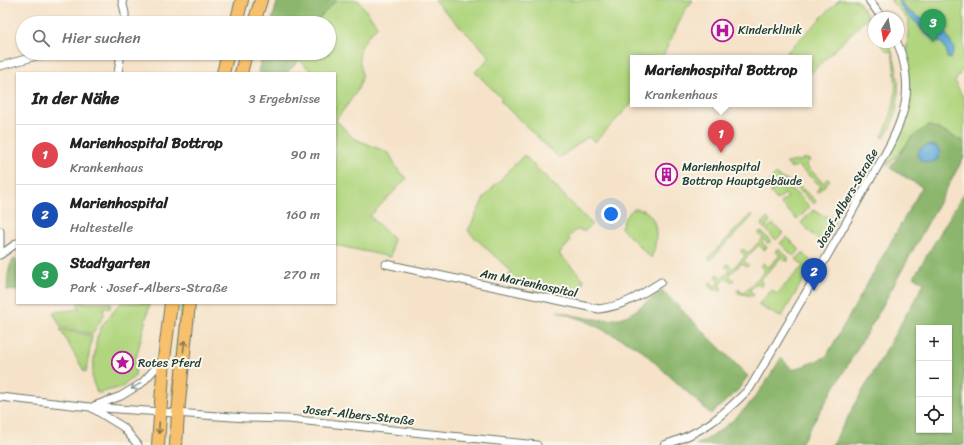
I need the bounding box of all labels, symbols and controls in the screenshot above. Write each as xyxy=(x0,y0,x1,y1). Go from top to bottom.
pin: 3 xyxy=(920,9,946,42)
north arrow xyxy=(868,12,904,48)
search box xyxy=(16,16,336,60)
hospital icon: Kinderklinik xyxy=(709,17,735,43)
place label: Kinderklinik xyxy=(738,19,802,41)
text: Hier suchen xyxy=(62,25,141,51)
icon: search xyxy=(30,27,52,49)
popup xyxy=(630,55,812,107)
text: Marienhospital Bottrop xyxy=(645,57,797,83)
text: In der Nähe xyxy=(32,83,119,113)
text: Krankenhaus xyxy=(645,83,718,106)
text: 3 Ergebnisse xyxy=(249,87,320,110)
pin: 1 xyxy=(708,120,734,153)
text: Marienhospital Bottrop xyxy=(70,130,223,156)
text: 1 xyxy=(42,143,48,166)
text: 90 m xyxy=(290,143,320,166)
street label: Josef-Albers-Straße xyxy=(809,144,884,253)
text: Krankenhaus xyxy=(70,156,143,179)
place label: Marienhospital Bottrop Hauptgebäude xyxy=(682,156,802,192)
building icon: Marienhospital Bottrop Hauptgebäude xyxy=(653,161,679,187)
text: Marienhospital xyxy=(70,190,168,216)
text: 2 xyxy=(41,203,49,226)
text: 160 m xyxy=(285,203,320,226)
your location xyxy=(601,204,621,224)
text: Haltestelle xyxy=(70,216,133,239)
text: Stadtgarten xyxy=(70,250,150,276)
pin: 2 xyxy=(801,258,827,291)
street label: Am Marienhospital xyxy=(477,262,580,304)
text: 3 xyxy=(41,263,49,286)
text: 270 m xyxy=(283,263,320,286)
text: Park · Josef-Albers-Straße xyxy=(70,276,228,299)
map controls xyxy=(916,325,952,433)
button: + xyxy=(916,325,952,361)
one-way arrow xyxy=(180,340,188,353)
place icon: Rotes Pferd xyxy=(109,350,135,376)
place label: Rotes Pferd xyxy=(138,352,201,374)
button: − xyxy=(916,361,952,397)
one-way arrow xyxy=(130,383,142,391)
button: locate xyxy=(916,397,952,433)
street label: Josef-Albers-Straße xyxy=(301,398,416,432)
one-way arrow xyxy=(155,421,163,434)

